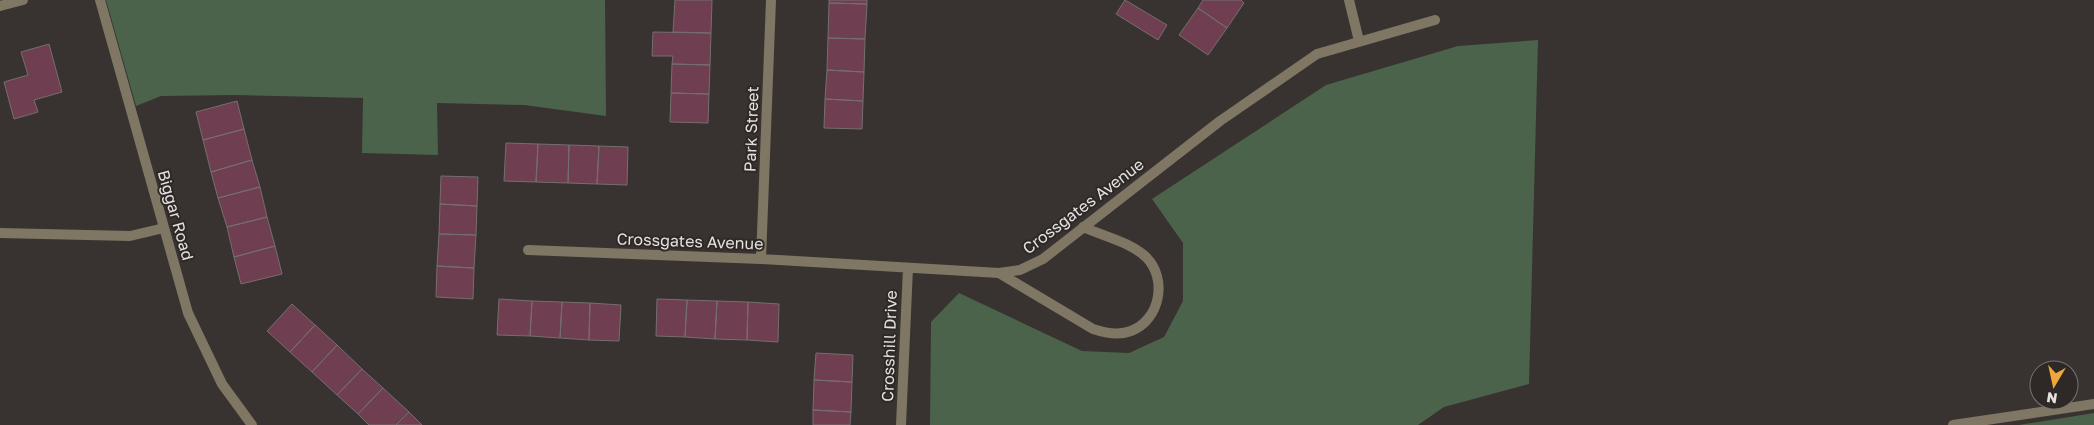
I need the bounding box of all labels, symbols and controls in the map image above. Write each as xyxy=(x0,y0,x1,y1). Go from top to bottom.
street label: Park Street xyxy=(740,86,762,172)
street label: Crossgates Avenue xyxy=(1018,154,1148,258)
street label: Biggar Road xyxy=(154,167,198,263)
street label: Crossgates Avenue xyxy=(616,228,764,254)
street label: Crosshill Drive xyxy=(877,290,901,402)
north arrow xyxy=(2029,360,2079,410)
text: N xyxy=(2045,389,2058,408)

